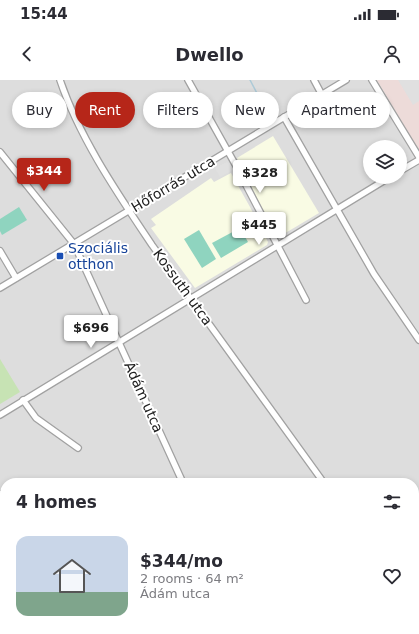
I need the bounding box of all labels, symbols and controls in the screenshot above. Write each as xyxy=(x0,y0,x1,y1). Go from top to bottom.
text: 15:44 xyxy=(20,5,68,23)
icon: back xyxy=(16,43,38,65)
icon: person xyxy=(381,43,403,65)
text: Dwello xyxy=(175,44,244,65)
chip: Buy xyxy=(12,92,67,128)
chip: Rent xyxy=(75,92,135,128)
chip: Filters xyxy=(143,92,213,128)
chip: New xyxy=(221,92,279,128)
chip: Apartment xyxy=(287,92,390,128)
map controls xyxy=(363,140,407,184)
button: layers xyxy=(363,140,407,184)
street label: Hőforrás utca xyxy=(128,153,218,215)
pin: $344 xyxy=(20,158,68,192)
pin: $328 xyxy=(236,160,284,194)
text: $344 xyxy=(26,163,62,178)
text: $328 xyxy=(242,165,278,180)
pin: $445 xyxy=(235,212,283,246)
text: $445 xyxy=(241,217,277,232)
place label: Szociális otthon xyxy=(68,240,128,272)
street label: Kossuth utca xyxy=(150,246,216,328)
marker: Szociális otthon xyxy=(55,251,65,261)
pin: $696 xyxy=(67,315,115,349)
text: $696 xyxy=(73,320,109,335)
street label: Ádám utca xyxy=(121,359,167,435)
icon: filters xyxy=(381,491,403,513)
text: 4 homes xyxy=(16,492,97,512)
text: $344/mo xyxy=(140,551,223,571)
icon: home xyxy=(48,552,96,600)
icon: heart xyxy=(381,565,403,587)
text: 2 rooms · 64 m² xyxy=(140,571,244,586)
text: Ádám utca xyxy=(140,586,210,601)

